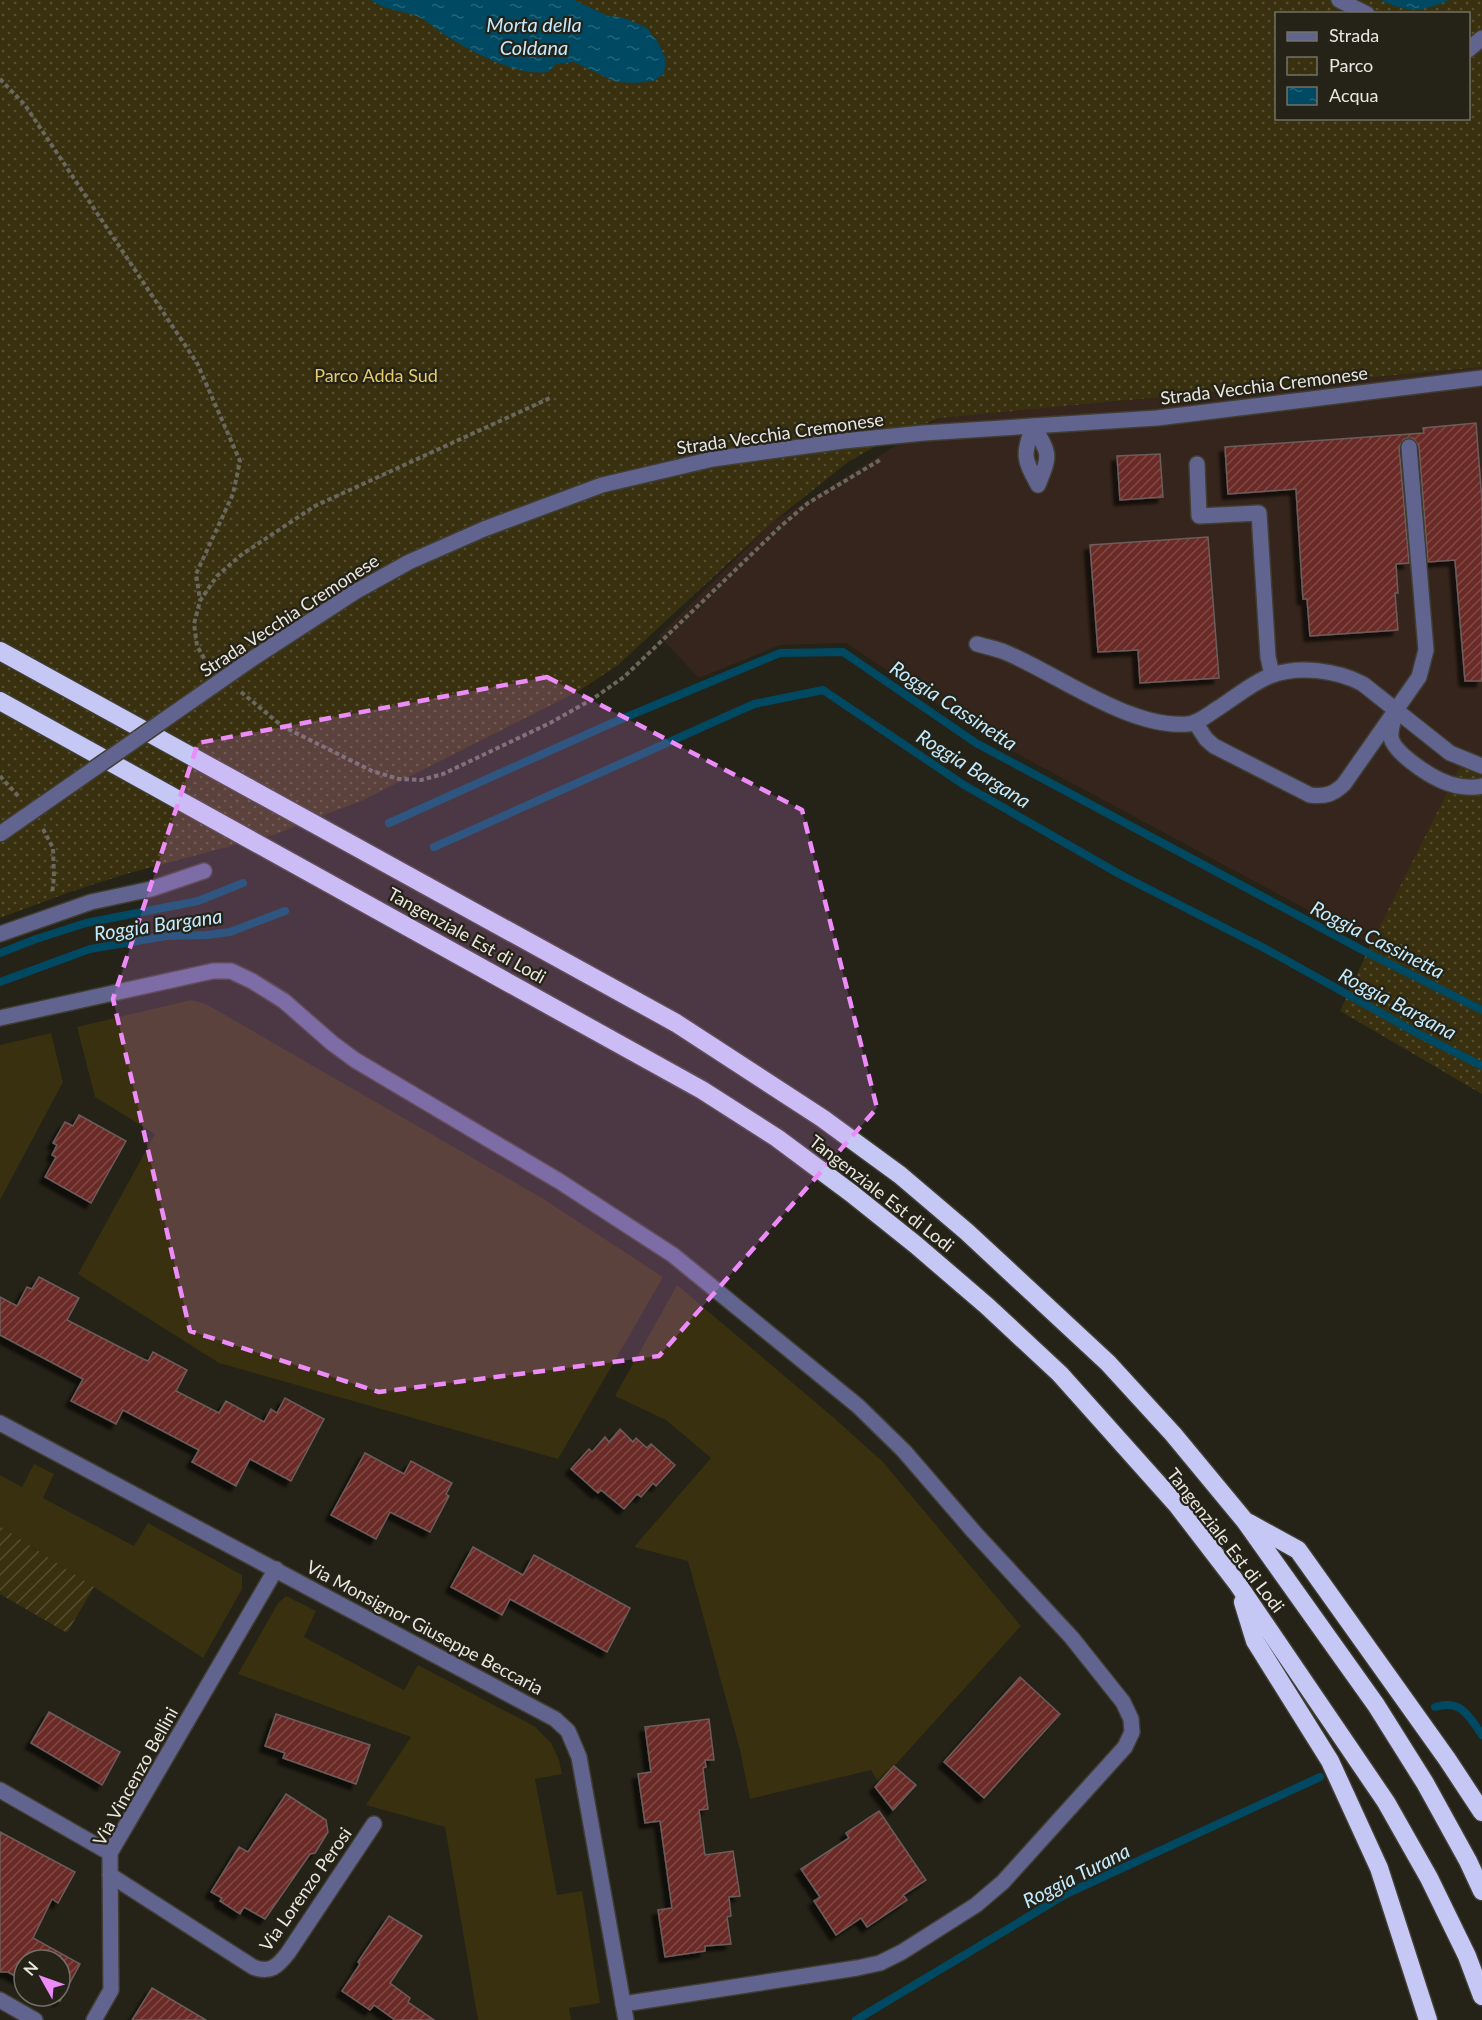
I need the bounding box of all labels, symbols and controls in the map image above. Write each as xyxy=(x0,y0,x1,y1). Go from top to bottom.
water label: Morta della Coldana xyxy=(486,12,582,59)
legend xyxy=(1275,12,1470,120)
text: Strada xyxy=(1329,24,1379,46)
text: Parco xyxy=(1329,54,1373,76)
text: Acqua xyxy=(1329,84,1378,106)
street label: Strada Vecchia Cremonese xyxy=(1159,361,1369,409)
park label: Parco Adda Sud xyxy=(314,364,438,386)
street label: Strada Vecchia Cremonese xyxy=(675,408,885,458)
street label: Strada Vecchia Cremonese xyxy=(195,549,383,681)
water label: Roggia Cassinetta xyxy=(886,655,1022,755)
water label: Roggia Bargana xyxy=(913,724,1035,812)
street label: Tangenziale Est di Lodi xyxy=(384,882,550,988)
water label: Roggia Cassinetta xyxy=(1307,895,1449,983)
water label: Roggia Bargana xyxy=(92,903,224,945)
water label: Roggia Bargana xyxy=(1335,962,1461,1044)
street label: Tangenziale Est di Lodi xyxy=(805,1130,959,1256)
street label: Tangenziale Est di Lodi xyxy=(1163,1463,1289,1617)
street label: Via Monsignor Giuseppe Beccaria xyxy=(303,1555,547,1699)
street label: Via Vincenzo Bellini xyxy=(88,1703,182,1849)
street label: Via Lorenzo Perosi xyxy=(254,1823,356,1955)
water label: Roggia Turana xyxy=(1019,1838,1133,1912)
north arrow xyxy=(12,1948,72,2008)
text: N xyxy=(19,1957,41,1979)

